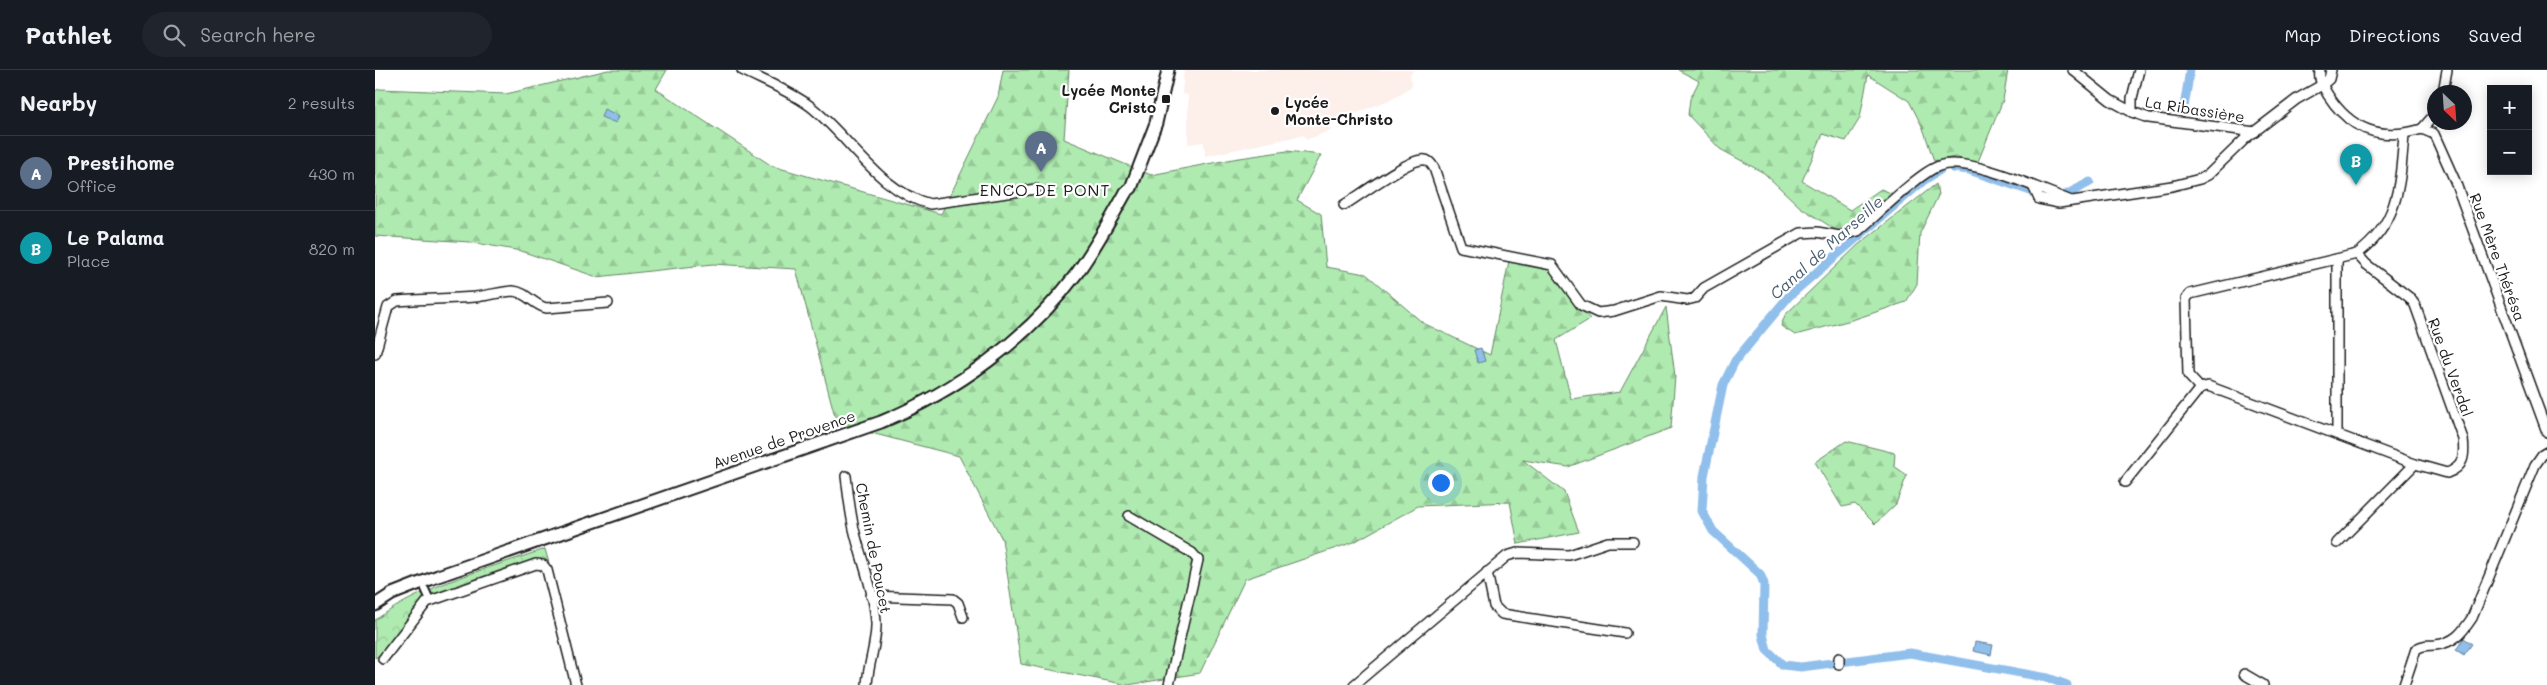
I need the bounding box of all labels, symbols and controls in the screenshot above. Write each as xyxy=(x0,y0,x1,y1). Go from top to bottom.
search box xyxy=(142,12,492,57)
text: Pathlet xyxy=(25,19,112,50)
icon: search xyxy=(160,21,188,49)
text: Search here xyxy=(200,22,316,47)
text: Map xyxy=(2284,23,2321,47)
text: Directions xyxy=(2349,23,2441,47)
text: Saved xyxy=(2469,23,2522,47)
place label: Lycée Monte Cristo xyxy=(1061,80,1156,117)
north arrow xyxy=(2427,85,2472,130)
map controls xyxy=(2487,85,2532,175)
button: + xyxy=(2487,85,2532,130)
text: Nearby xyxy=(20,89,97,116)
street label: La Ribassière xyxy=(2144,91,2246,127)
text: 2 results xyxy=(288,92,355,113)
place label: Lycée Monte-Christo xyxy=(1285,92,1393,129)
marker: Lycée Monte Cristo xyxy=(1160,93,1172,105)
marker: Lycée Monte-Christo xyxy=(1269,105,1281,117)
button: − xyxy=(2487,130,2532,175)
pin: A xyxy=(1025,131,1057,172)
pin: B xyxy=(2340,144,2372,185)
text: Prestihome xyxy=(67,150,175,175)
text: A xyxy=(30,163,42,184)
text: 430 m xyxy=(308,163,355,184)
text: Office xyxy=(67,175,116,196)
district label: ENCO DE PONT xyxy=(980,179,1110,200)
water label: Canal de Marseille xyxy=(1765,190,1887,304)
street label: Rue Mère Thérésa xyxy=(2466,190,2530,324)
text: Le Palama xyxy=(67,225,164,250)
text: B xyxy=(31,238,41,259)
text: 820 m xyxy=(309,238,355,259)
text: Place xyxy=(67,250,110,271)
street label: Rue du Verdal xyxy=(2424,315,2478,419)
street label: Avenue de Provence xyxy=(710,405,858,473)
your location xyxy=(1428,470,1454,496)
street label: Chemin de Poucet xyxy=(852,481,896,615)

